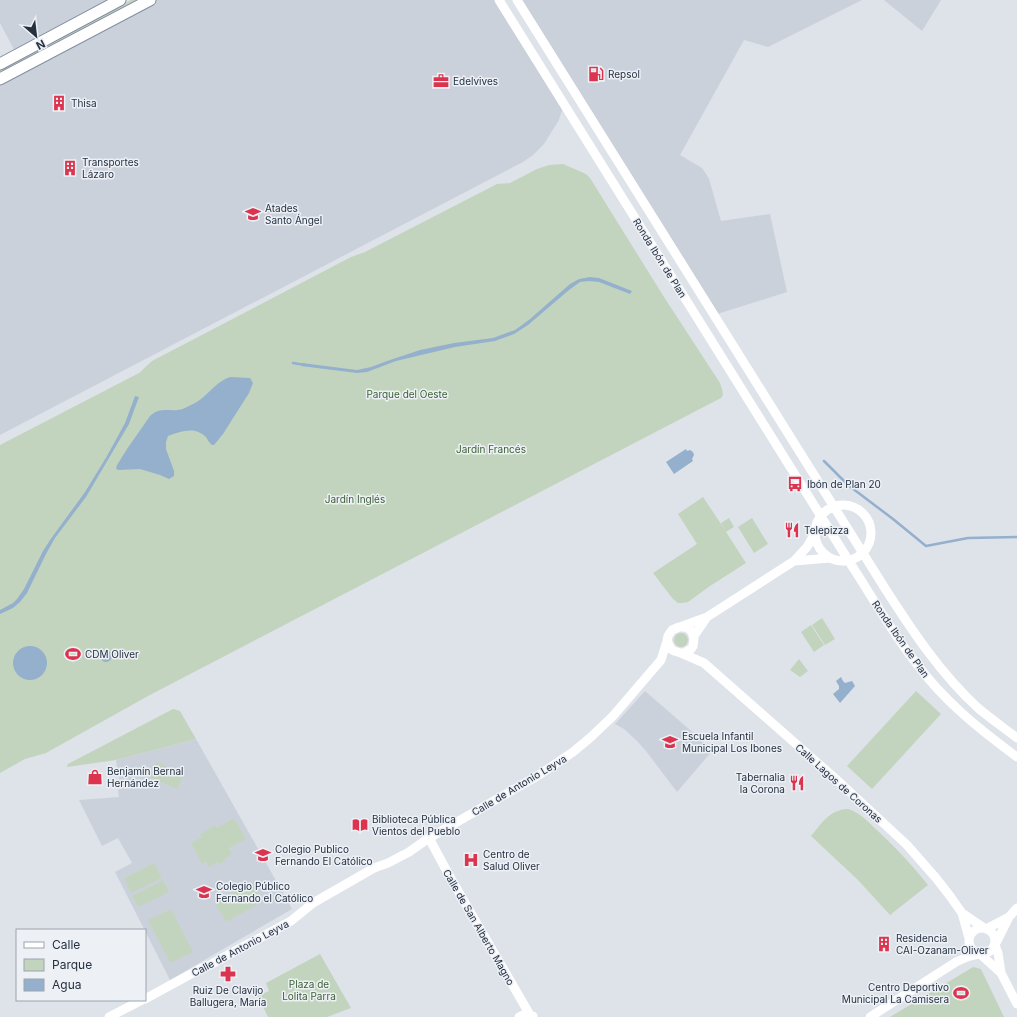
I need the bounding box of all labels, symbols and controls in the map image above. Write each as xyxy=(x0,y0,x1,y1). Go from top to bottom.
north arrow xyxy=(16,16,56,56)
text: N xyxy=(34,37,48,53)
fuel station icon: Repsol xyxy=(587,65,605,83)
place label: Repsol xyxy=(608,68,640,80)
office icon: Edelvives xyxy=(432,72,450,90)
place label: Edelvives xyxy=(453,75,498,87)
building icon: Thisa xyxy=(50,94,68,112)
place label: Thisa xyxy=(71,97,97,109)
place label: Transportes Lázaro xyxy=(82,156,139,180)
building icon: Transportes Lázaro xyxy=(61,159,79,177)
place label: Atades Santo Ángel xyxy=(265,202,322,226)
school or university icon: Atades Santo Ángel xyxy=(244,205,262,223)
street label: Ronda Ibón de Plan xyxy=(631,216,689,300)
park label: Parque del Oeste xyxy=(366,388,448,400)
park label: Jardín Francés xyxy=(456,443,526,455)
bus stop icon: Ibón de Plan 20 xyxy=(786,475,804,493)
place label: Ibón de Plan 20 xyxy=(807,478,881,490)
park label: Jardín Inglés xyxy=(325,493,385,505)
restaurant icon: Telepizza xyxy=(783,521,801,539)
place label: Telepizza xyxy=(804,524,849,536)
street label: Ronda Ibón de Plan xyxy=(870,598,932,680)
sports icon: CDM Oliver xyxy=(64,645,82,663)
place label: CDM Oliver xyxy=(85,648,139,660)
place label: Escuela Infantil Municipal Los Ibones xyxy=(682,730,782,754)
school or university icon: Escuela Infantil Municipal Los Ibones xyxy=(661,733,679,751)
street label: Calle Lagos de Coronas xyxy=(793,741,885,825)
street label: Calle de Antonio Leyva xyxy=(469,752,569,818)
place label: Benjamín Bernal Hernández xyxy=(107,765,183,789)
shop icon: Benjamín Bernal Hernández xyxy=(86,768,104,786)
place label: Tabernalia la Corona xyxy=(736,771,785,795)
restaurant icon: Tabernalia la Corona xyxy=(788,774,806,792)
place label: Biblioteca Pública Vientos del Pueblo xyxy=(372,813,460,837)
library icon: Biblioteca Pública Vientos del Pueblo xyxy=(351,816,369,834)
place label: Colegio Publico Fernando El Católico xyxy=(275,843,373,867)
school or university icon: Colegio Publico Fernando El Católico xyxy=(254,846,272,864)
place label: Centro de Salud Oliver xyxy=(483,848,540,872)
hospital icon: Centro de Salud Oliver xyxy=(462,851,480,869)
street label: Calle de San Alberto Magno xyxy=(441,867,517,987)
place label: Colegio Público Fernando el Católico xyxy=(216,880,313,904)
school or university icon: Colegio Público Fernando el Católico xyxy=(195,883,213,901)
street label: Calle de Antonio Leyva xyxy=(189,917,291,979)
legend xyxy=(16,929,146,1001)
place label: Residencia CAI-Ozanam-Oliver xyxy=(896,932,989,956)
building icon: Residencia CAI-Ozanam-Oliver xyxy=(875,935,893,953)
text: Calle xyxy=(52,937,80,952)
text: Parque xyxy=(52,957,92,972)
pharmacy icon: Ruiz De Clavijo Ballugera, María xyxy=(219,965,237,983)
text: Agua xyxy=(52,977,81,992)
park label: Plaza de Lolita Parra xyxy=(282,978,336,1002)
place label: Centro Deportivo Municipal La Camisera xyxy=(842,981,949,1005)
place label: Ruiz De Clavijo Ballugera, María xyxy=(190,984,266,1008)
sports icon: Centro Deportivo Municipal La Camisera xyxy=(952,984,970,1002)

